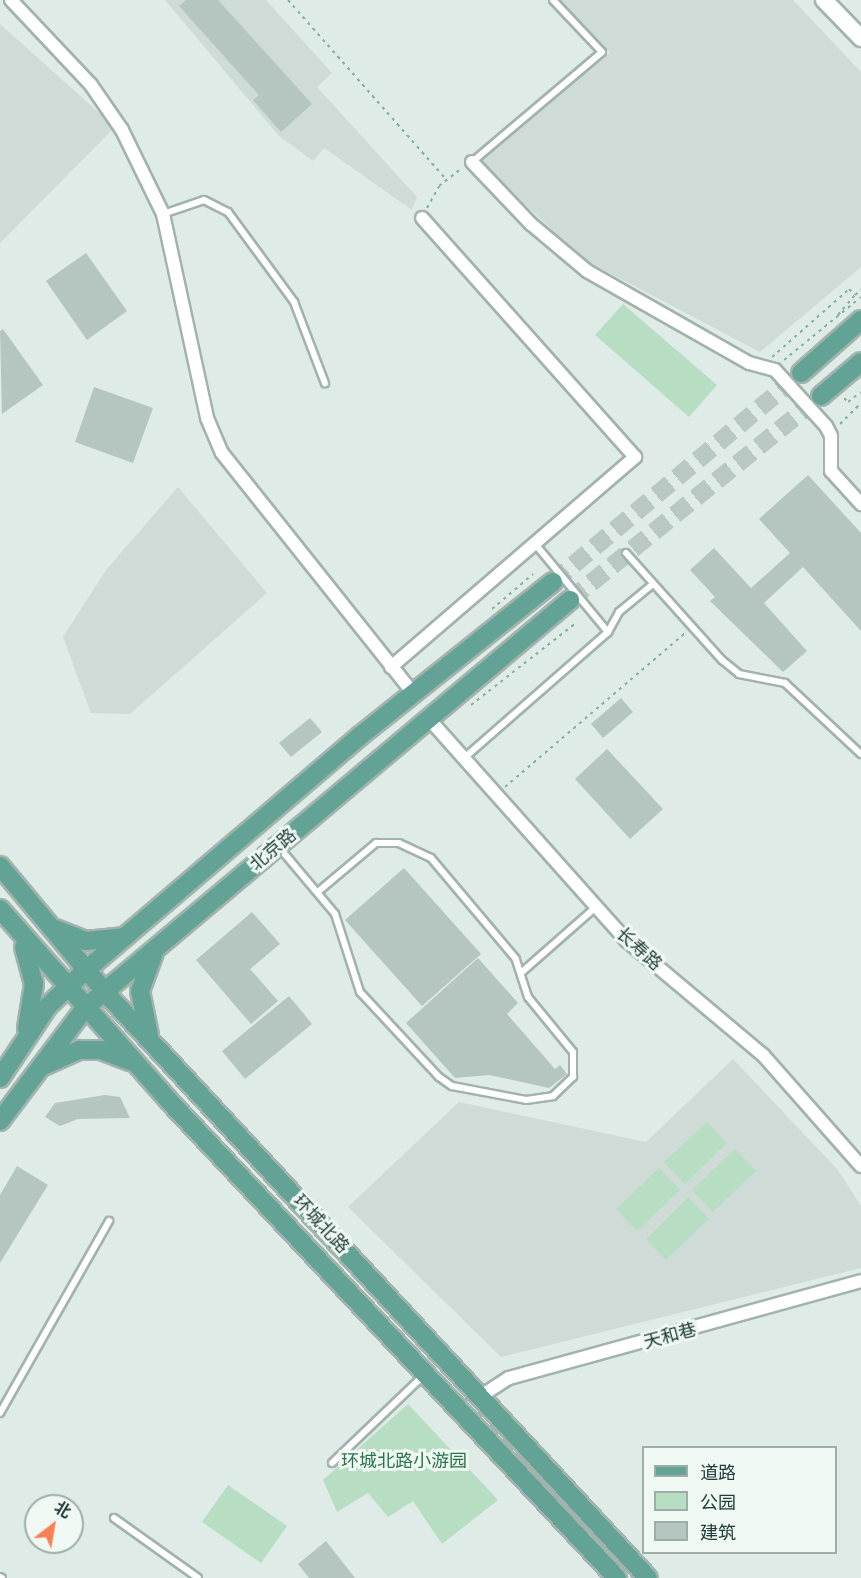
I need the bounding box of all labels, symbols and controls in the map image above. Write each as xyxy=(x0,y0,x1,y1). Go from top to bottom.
street label: 北京路 xyxy=(245,824,301,876)
street label: 长寿路 xyxy=(612,923,666,975)
street label: 环城北路 xyxy=(289,1190,353,1258)
street label: 天和巷 xyxy=(641,1319,699,1353)
legend xyxy=(642,1446,837,1554)
park label: 环城北路小游园 xyxy=(341,1450,467,1472)
text: 道路 xyxy=(700,1462,736,1484)
text: 公园 xyxy=(700,1492,736,1514)
north arrow xyxy=(24,1494,84,1554)
text: 北 xyxy=(51,1498,74,1522)
text: 建筑 xyxy=(700,1522,736,1544)

